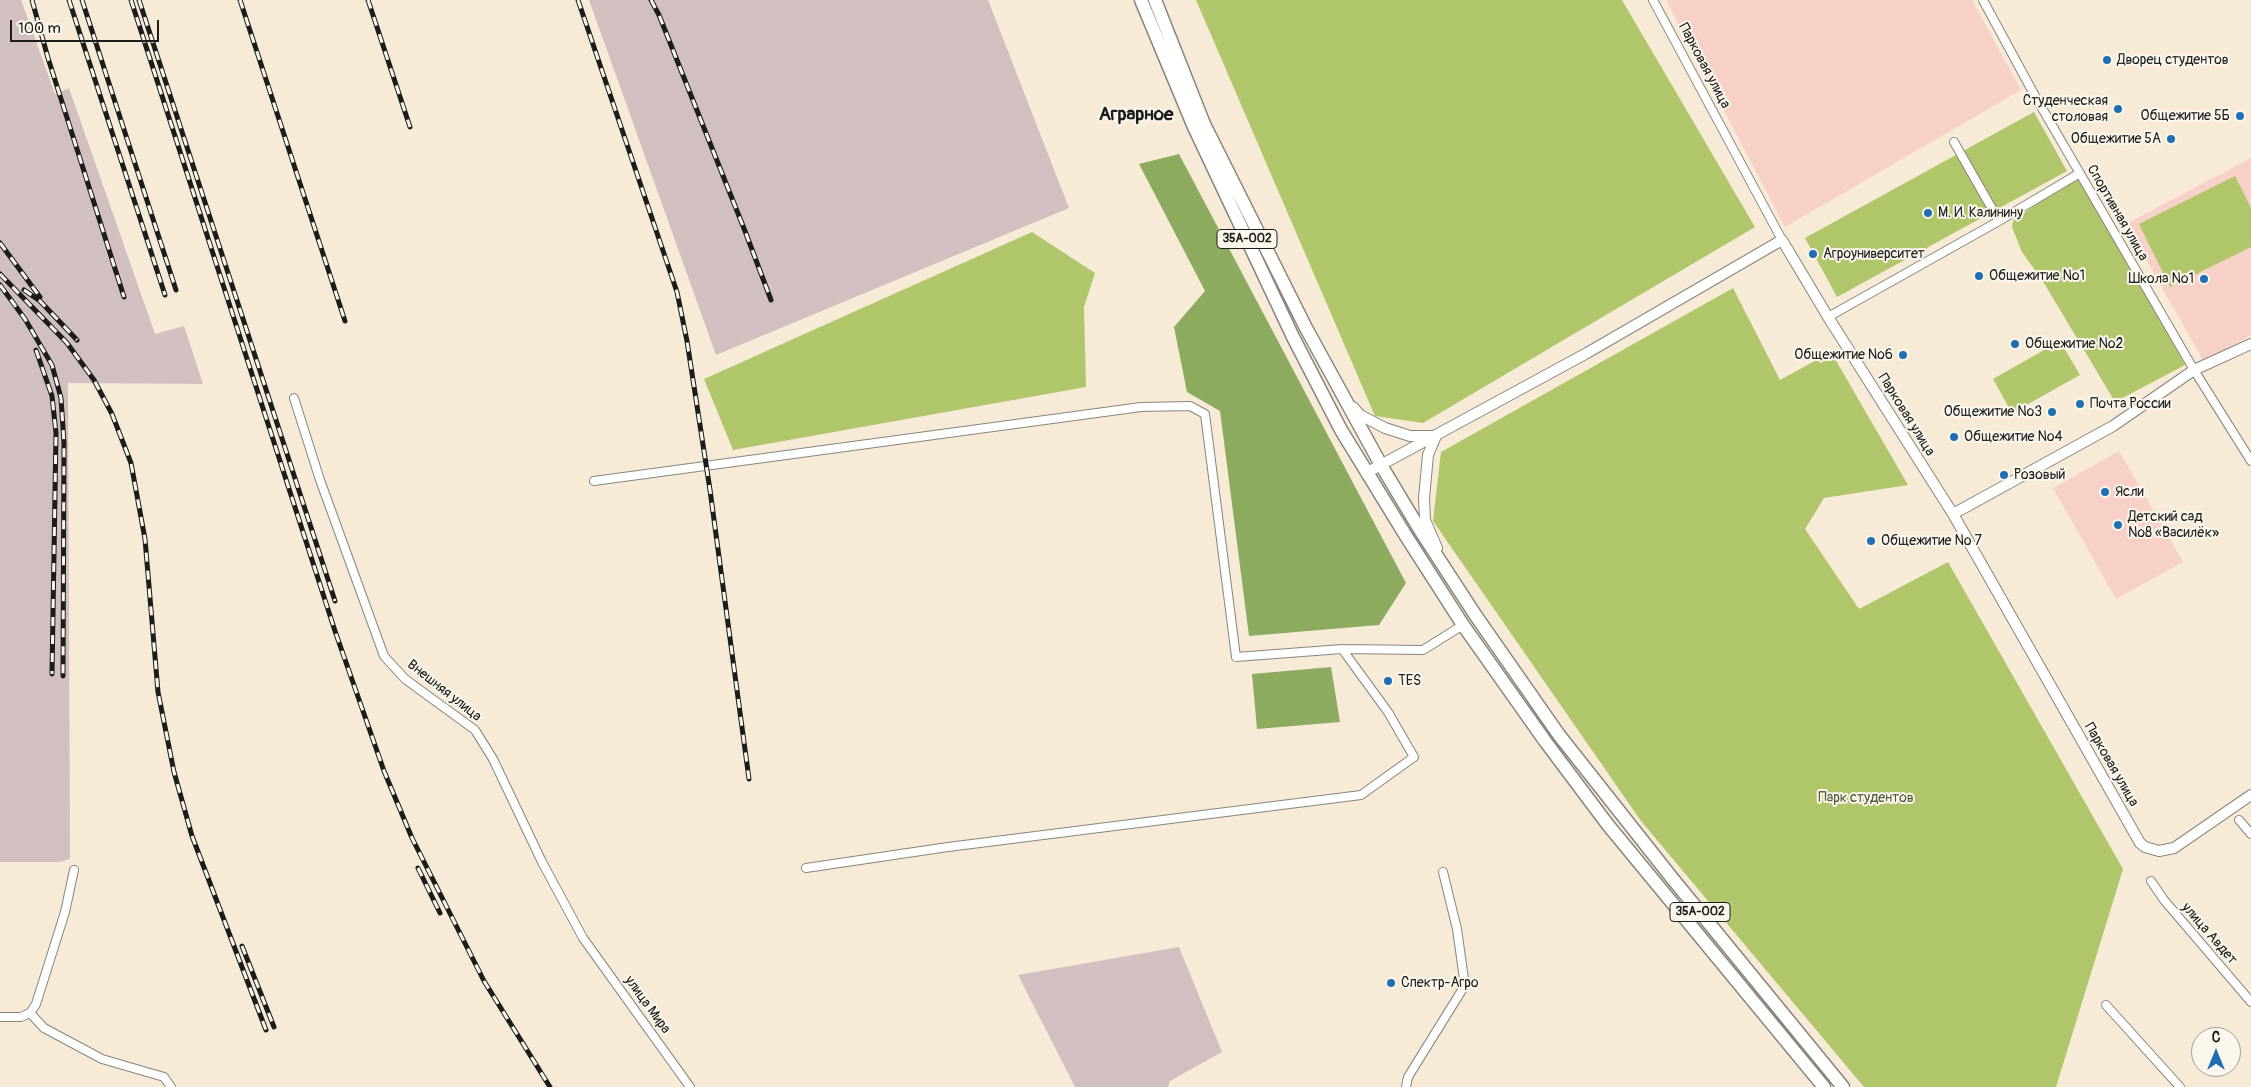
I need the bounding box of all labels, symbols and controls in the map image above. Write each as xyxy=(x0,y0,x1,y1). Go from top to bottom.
scale bar xyxy=(12,10,161,42)
text: 100 m xyxy=(18,19,61,38)
street label: Парковая улица xyxy=(1674,20,1734,112)
place label: Дворец студентов xyxy=(2117,52,2229,68)
marker: Дворец студентов xyxy=(2101,54,2113,66)
place label: Студенческая столовая xyxy=(2023,93,2108,125)
marker: Студенческая столовая xyxy=(2112,103,2124,115)
district label: Аграрное xyxy=(1099,104,1173,126)
place label: Общежитие 5Б xyxy=(2140,108,2230,124)
marker: Общежитие 5Б xyxy=(2234,110,2246,122)
place label: Общежитие 5А xyxy=(2071,131,2161,147)
marker: Общежитие 5А xyxy=(2165,133,2177,145)
street label: Спортивная улица xyxy=(2083,162,2151,264)
place label: М. И. Калинину xyxy=(1938,205,2023,221)
marker: М. И. Калинину xyxy=(1922,207,1934,219)
road number: 35А-002 xyxy=(1217,230,1277,248)
place label: Агроуниверситет xyxy=(1823,246,1925,262)
marker: Агроуниверситет xyxy=(1807,248,1819,260)
place label: Общежитие №1 xyxy=(1989,268,2085,284)
marker: Общежитие №1 xyxy=(1973,270,1985,282)
place label: Школа №1 xyxy=(2128,271,2194,287)
marker: Школа №1 xyxy=(2198,273,2210,285)
place label: Общежитие №2 xyxy=(2025,336,2123,352)
marker: Общежитие №2 xyxy=(2009,338,2021,350)
place label: Общежитие №6 xyxy=(1794,347,1893,363)
marker: Общежитие №6 xyxy=(1897,349,1909,361)
street label: Парковая улица xyxy=(1874,371,1938,459)
place label: Почта России xyxy=(2090,396,2171,412)
marker: Почта России xyxy=(2074,398,2086,410)
place label: Общежитие №3 xyxy=(1944,404,2042,420)
marker: Общежитие №3 xyxy=(2046,406,2058,418)
place label: Общежитие №4 xyxy=(1964,429,2063,445)
marker: Общежитие №4 xyxy=(1948,431,1960,443)
place label: Розовый xyxy=(2014,467,2065,483)
marker: Розовый xyxy=(1998,469,2010,481)
place label: Ясли xyxy=(2115,484,2144,500)
marker: Ясли xyxy=(2099,486,2111,498)
place label: Детский сад №8 «Василёк» xyxy=(2128,509,2219,542)
marker: Детский сад №8 «Василёк» xyxy=(2112,519,2124,531)
place label: Общежитие № 7 xyxy=(1881,533,1982,549)
marker: Общежитие № 7 xyxy=(1865,535,1877,547)
street label: Внешняя улица xyxy=(403,657,485,725)
place label: TES xyxy=(1398,673,1421,689)
marker: TES xyxy=(1382,675,1394,687)
street label: Парковая улица xyxy=(2080,720,2142,810)
park label: Парк студентов xyxy=(1818,790,1914,806)
street label: улица Авдет xyxy=(2178,900,2240,968)
road number: 35А-002 xyxy=(1670,902,1730,922)
street label: улица Мира xyxy=(620,973,674,1037)
place label: Спектр-Агро xyxy=(1401,975,1478,991)
marker: Спектр-Агро xyxy=(1385,977,1397,989)
north arrow xyxy=(2191,1027,2241,1077)
text: С xyxy=(2212,1029,2220,1046)

